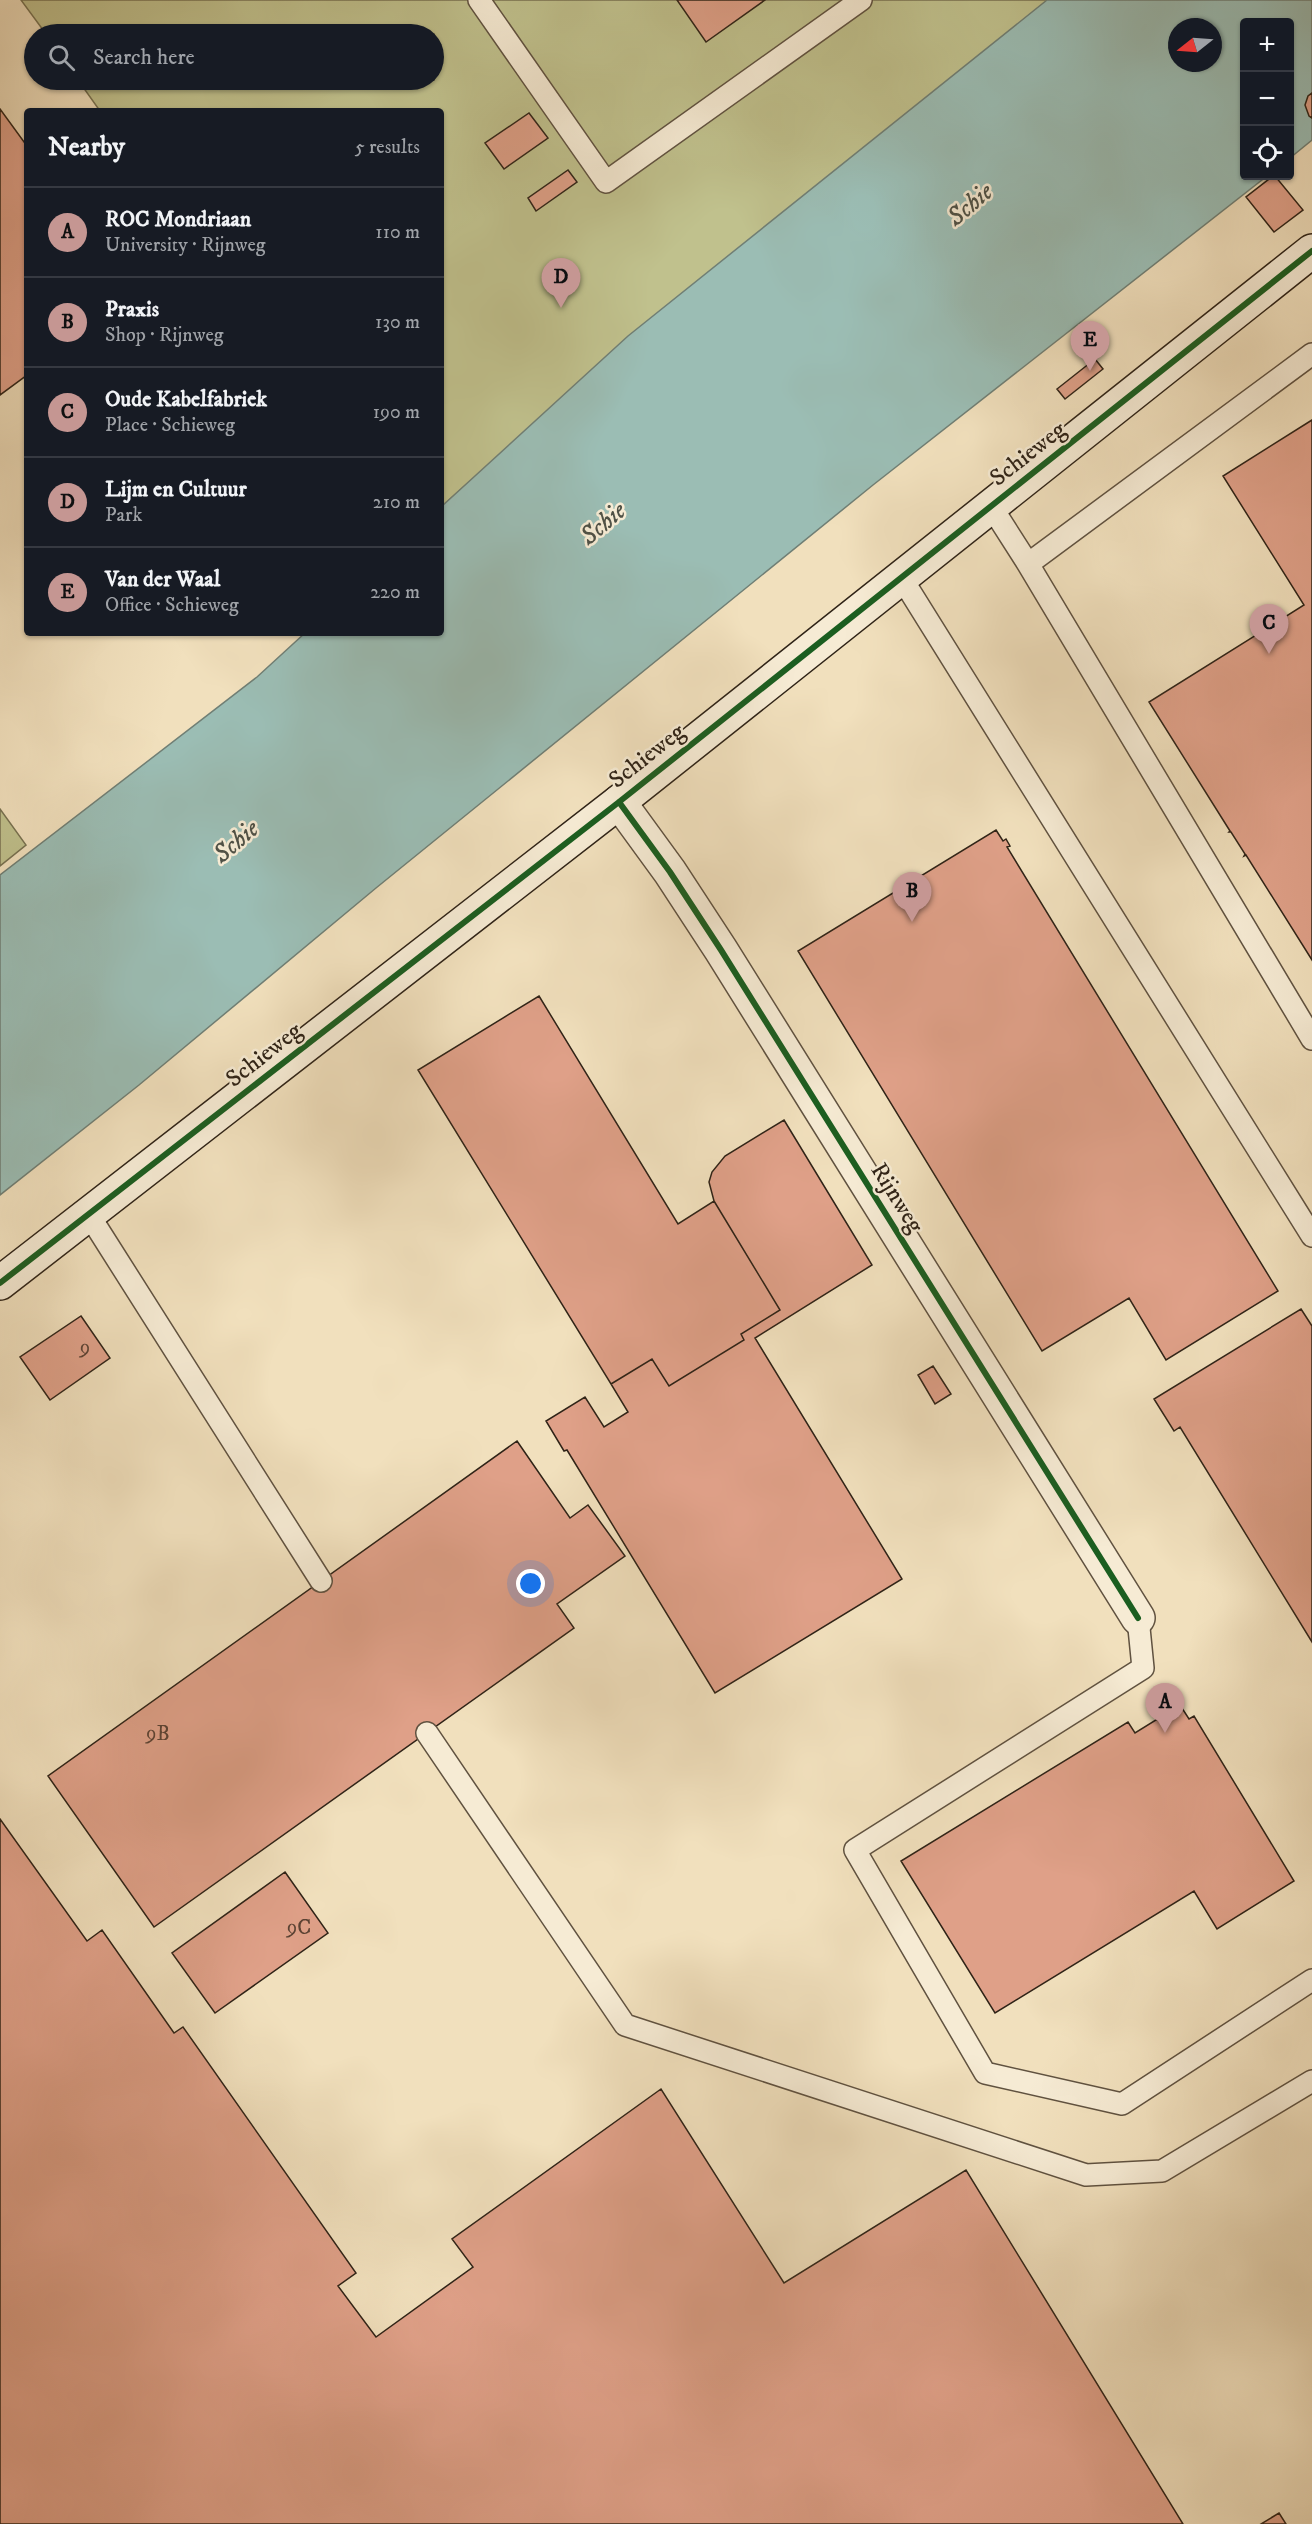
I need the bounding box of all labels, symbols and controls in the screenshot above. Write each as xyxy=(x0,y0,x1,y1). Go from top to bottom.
north arrow xyxy=(1168,18,1222,72)
map controls xyxy=(1240,18,1294,180)
button: + xyxy=(1240,18,1294,72)
search box xyxy=(24,24,444,90)
icon: search xyxy=(45,41,78,74)
text: Search here xyxy=(93,44,195,71)
button: − xyxy=(1240,72,1294,126)
button: locate xyxy=(1240,126,1294,180)
text: Nearby xyxy=(48,131,125,164)
text: 5 results xyxy=(355,135,420,160)
water label: Schie xyxy=(939,175,1001,235)
text: ROC Mondriaan xyxy=(105,206,251,233)
text: A xyxy=(61,220,74,245)
text: 110 m xyxy=(375,220,420,245)
text: University · Rijnweg xyxy=(105,233,266,258)
pin: D xyxy=(542,258,580,308)
text: Praxis xyxy=(105,296,159,323)
text: B xyxy=(61,310,74,335)
text: 130 m xyxy=(375,310,420,335)
pin: E xyxy=(1070,322,1110,371)
text: Shop · Rijnweg xyxy=(105,323,223,348)
text: Oude Kabelfabriek xyxy=(105,386,267,413)
text: C xyxy=(61,400,74,425)
text: 190 m xyxy=(373,400,420,425)
text: Place · Schieweg xyxy=(105,413,235,438)
street label: Schieweg xyxy=(984,415,1072,493)
text: Lijm en Cultuur xyxy=(105,476,247,503)
text: D xyxy=(60,490,75,515)
text: 210 m xyxy=(373,490,420,515)
water label: Schie xyxy=(572,494,634,554)
text: Park xyxy=(105,503,142,528)
text: Van der Waal xyxy=(105,566,220,593)
text: E xyxy=(60,580,75,605)
text: 220 m xyxy=(370,580,420,605)
text: Office · Schieweg xyxy=(105,593,239,618)
pin: C xyxy=(1250,604,1288,654)
street label: Schieweg xyxy=(603,717,691,795)
water label: Schie xyxy=(205,812,267,872)
pin: B xyxy=(892,872,932,922)
street label: Schieweg xyxy=(220,1016,308,1094)
street label: Rijnweg xyxy=(864,1157,930,1239)
house number: 9 xyxy=(79,1335,90,1361)
your location xyxy=(516,1569,545,1598)
pin: A xyxy=(1146,1684,1184,1733)
house number: 9B xyxy=(145,1721,170,1747)
house number: 9C xyxy=(286,1915,311,1941)

